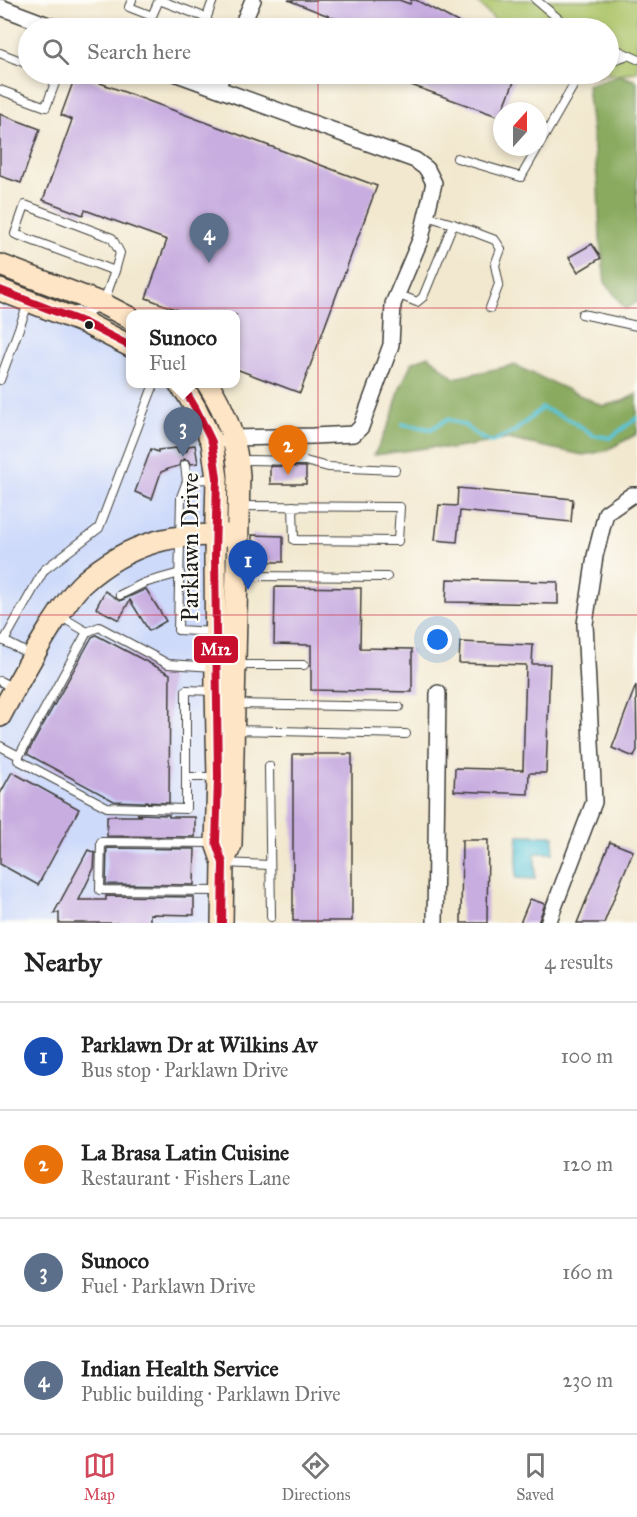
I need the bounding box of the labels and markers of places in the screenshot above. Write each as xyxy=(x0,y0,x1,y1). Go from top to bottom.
pin: 4 xyxy=(190,214,228,263)
unlabelled marker xyxy=(83,319,95,331)
pin: 3 xyxy=(164,408,202,457)
pin: 2 xyxy=(268,426,308,475)
pin: 1 xyxy=(228,540,268,590)

